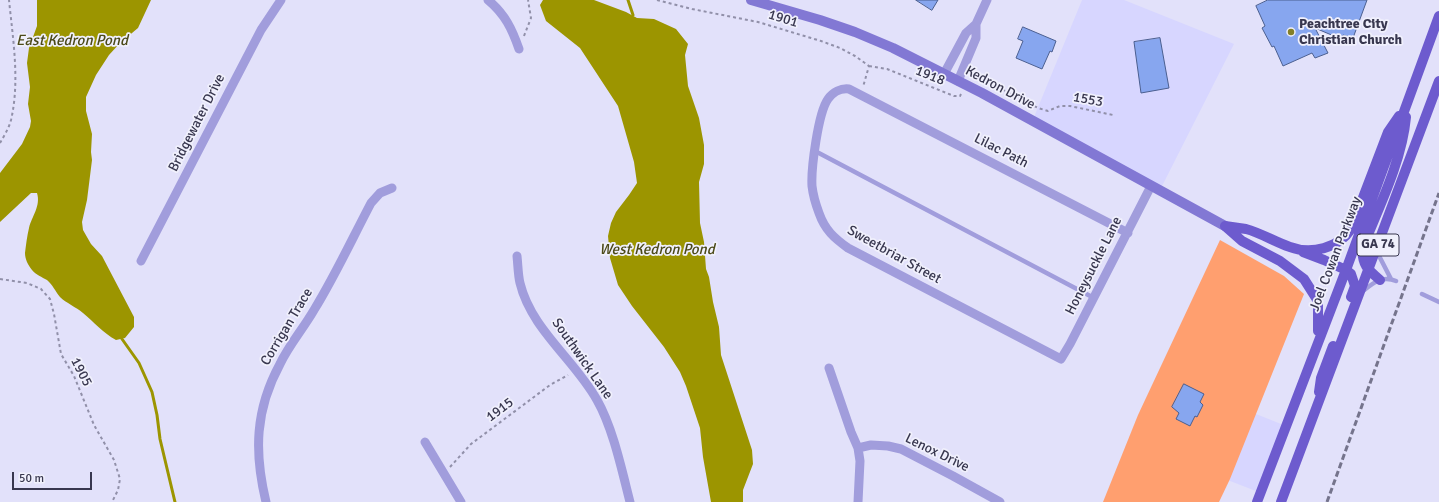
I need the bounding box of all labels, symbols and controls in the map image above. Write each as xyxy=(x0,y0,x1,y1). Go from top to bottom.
street label: 1901 xyxy=(766,7,800,31)
place label: Peachtree City Christian Church xyxy=(1299,16,1402,48)
marker: Peachtree City Christian Church xyxy=(1286,27,1296,37)
water label: East Kedron Pond xyxy=(16,32,128,50)
street label: 1918 xyxy=(913,63,947,89)
street label: Kedron Drive xyxy=(962,63,1038,113)
street label: Bridgewater Drive xyxy=(165,71,229,175)
street label: 1553 xyxy=(1072,89,1104,111)
street label: Lilac Path xyxy=(971,130,1031,172)
street label: Joel Cowan Parkway xyxy=(1306,194,1366,314)
street label: Honeysuckle Lane xyxy=(1062,214,1126,318)
street label: Sweetbriar Street xyxy=(844,222,944,288)
road number: GA 74 xyxy=(1357,234,1399,256)
water label: West Kedron Pond xyxy=(599,241,715,259)
street label: Corrigan Trace xyxy=(257,285,317,369)
street label: Southwick Lane xyxy=(548,315,616,403)
street label: 1905 xyxy=(67,355,95,389)
street label: 1915 xyxy=(483,394,517,426)
street label: Lenox Drive xyxy=(902,430,972,476)
scale bar xyxy=(14,464,94,490)
text: 50 m xyxy=(19,471,44,486)

